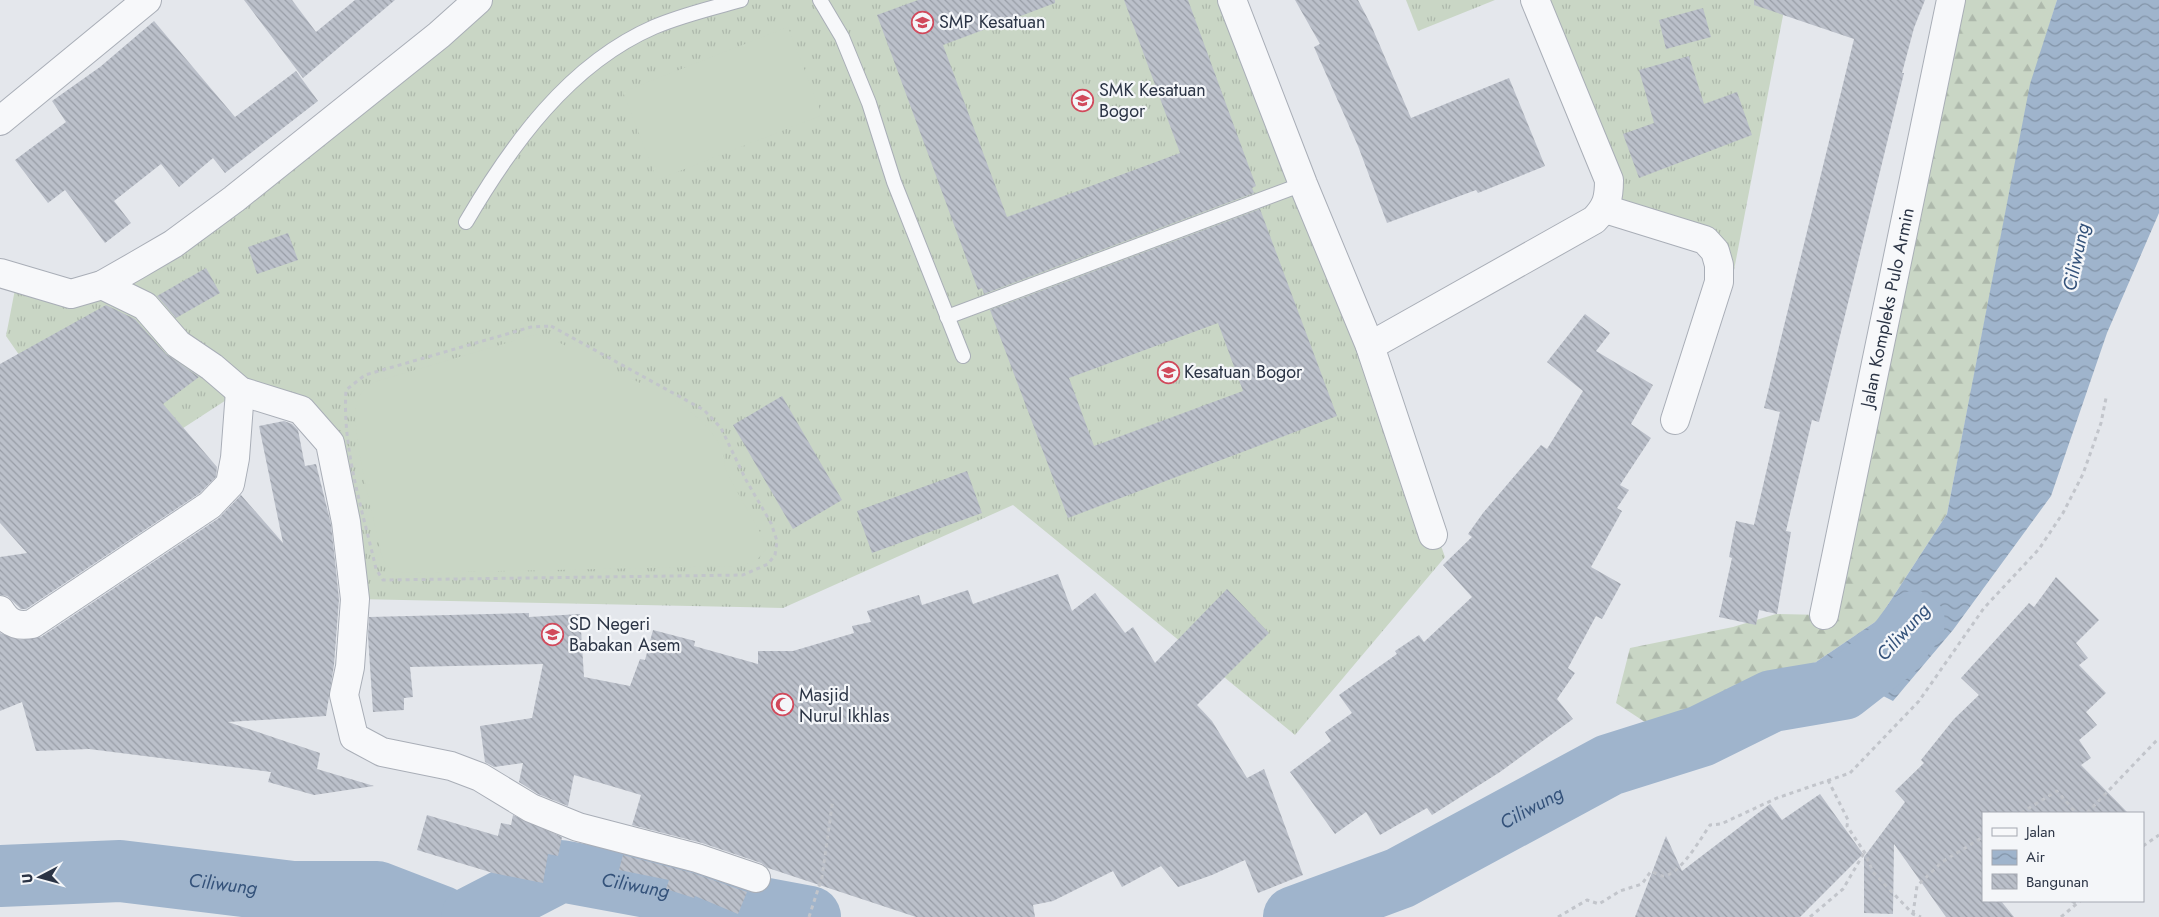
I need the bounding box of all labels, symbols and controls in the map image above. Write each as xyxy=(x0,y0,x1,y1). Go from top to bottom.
place label: SMP Kesatuan xyxy=(939,9,1045,35)
school or university icon: SMP Kesatuan xyxy=(911,10,935,34)
place label: SMK Kesatuan Bogor xyxy=(1099,77,1206,124)
school or university icon: SMK Kesatuan Bogor xyxy=(1071,88,1095,112)
street label: Jalan Kompleks Pulo Armin xyxy=(1854,205,1921,412)
water label: Ciliwung xyxy=(2056,220,2096,293)
place label: Kesatuan Bogor xyxy=(1184,359,1303,385)
school or university icon: Kesatuan Bogor xyxy=(1156,360,1180,384)
water label: Ciliwung xyxy=(1870,597,1936,667)
place label: SD Negeri Babakan Asem xyxy=(569,611,681,658)
school or university icon: SD Negeri Babakan Asem xyxy=(541,622,565,646)
place label: Masjid Nurul Ikhlas xyxy=(799,682,889,729)
mosque icon: Masjid Nurul Ikhlas xyxy=(771,693,795,717)
water label: Ciliwung xyxy=(1494,779,1568,835)
legend xyxy=(1982,812,2144,902)
text: Jalan xyxy=(2024,821,2055,843)
text: Air xyxy=(2026,846,2046,868)
north arrow xyxy=(15,852,65,902)
water label: Ciliwung xyxy=(599,865,672,904)
water label: Ciliwung xyxy=(187,866,259,901)
text: Bangunan xyxy=(2026,871,2089,893)
text: U xyxy=(17,872,38,884)

